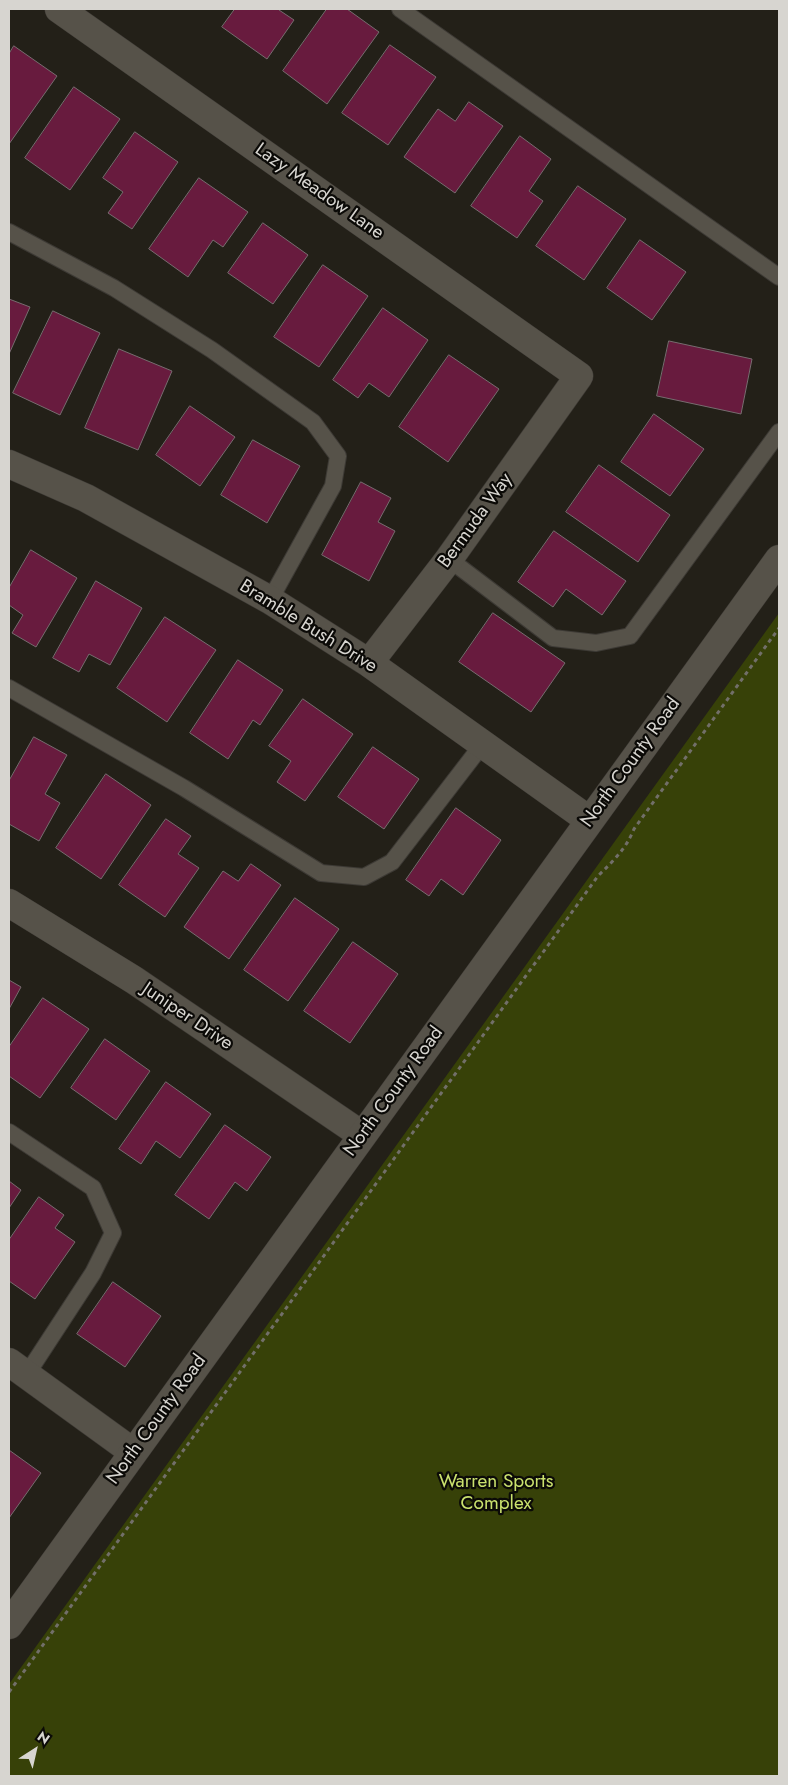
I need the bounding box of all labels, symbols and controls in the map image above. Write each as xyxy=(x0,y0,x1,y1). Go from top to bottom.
street label: Lazy Meadow Lane xyxy=(250,139,388,245)
street label: Bermuda Way xyxy=(434,469,518,573)
street label: Bramble Bush Drive xyxy=(235,575,381,679)
street label: North County Road xyxy=(576,694,686,832)
street label: Juniper Drive xyxy=(137,978,237,1056)
street label: North County Road xyxy=(339,1023,449,1161)
street label: North County Road xyxy=(102,1351,212,1489)
park label: Warren Sports Complex xyxy=(439,1471,553,1515)
north arrow xyxy=(10,1725,60,1775)
text: N xyxy=(33,1726,54,1749)

